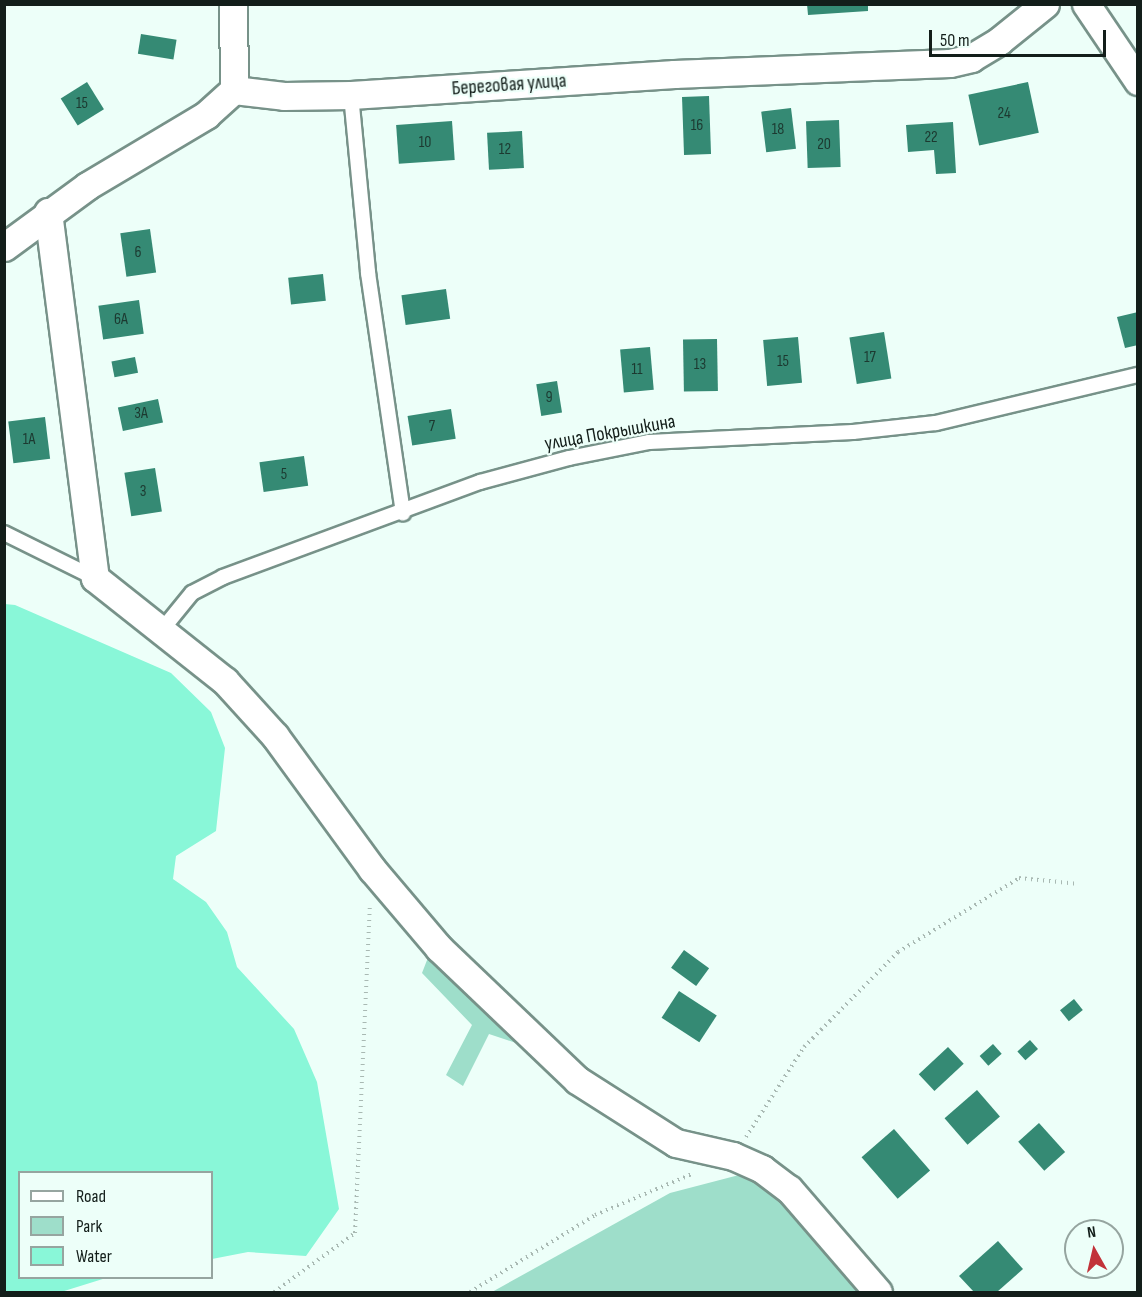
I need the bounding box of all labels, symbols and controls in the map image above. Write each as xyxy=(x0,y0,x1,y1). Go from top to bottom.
scale bar xyxy=(932,18,1109,56)
text: 50 m xyxy=(940,30,970,51)
street label: Береговая улица xyxy=(451,69,567,101)
house number: 15 xyxy=(76,94,88,114)
house number: 24 xyxy=(997,104,1011,124)
house number: 16 xyxy=(691,116,703,136)
house number: 18 xyxy=(772,120,784,140)
house number: 22 xyxy=(924,128,938,148)
house number: 10 xyxy=(419,133,431,153)
house number: 20 xyxy=(817,135,831,155)
house number: 12 xyxy=(499,140,511,160)
house number: 6 xyxy=(134,243,142,263)
house number: 6А xyxy=(114,310,128,330)
house number: 17 xyxy=(864,348,876,368)
house number: 15 xyxy=(777,352,789,372)
house number: 13 xyxy=(694,355,706,375)
house number: 11 xyxy=(631,360,643,380)
house number: 9 xyxy=(545,388,553,408)
house number: 3А xyxy=(134,404,148,424)
street label: улица Покрышкина xyxy=(543,410,677,456)
house number: 7 xyxy=(429,417,435,437)
house number: 1А xyxy=(23,430,35,450)
house number: 5 xyxy=(281,465,287,485)
house number: 3 xyxy=(140,482,146,502)
legend xyxy=(18,1171,213,1279)
text: Road xyxy=(76,1186,106,1207)
text: Park xyxy=(76,1216,102,1237)
north arrow xyxy=(1064,1219,1124,1279)
text: N xyxy=(1086,1223,1097,1243)
text: Water xyxy=(76,1246,112,1267)

